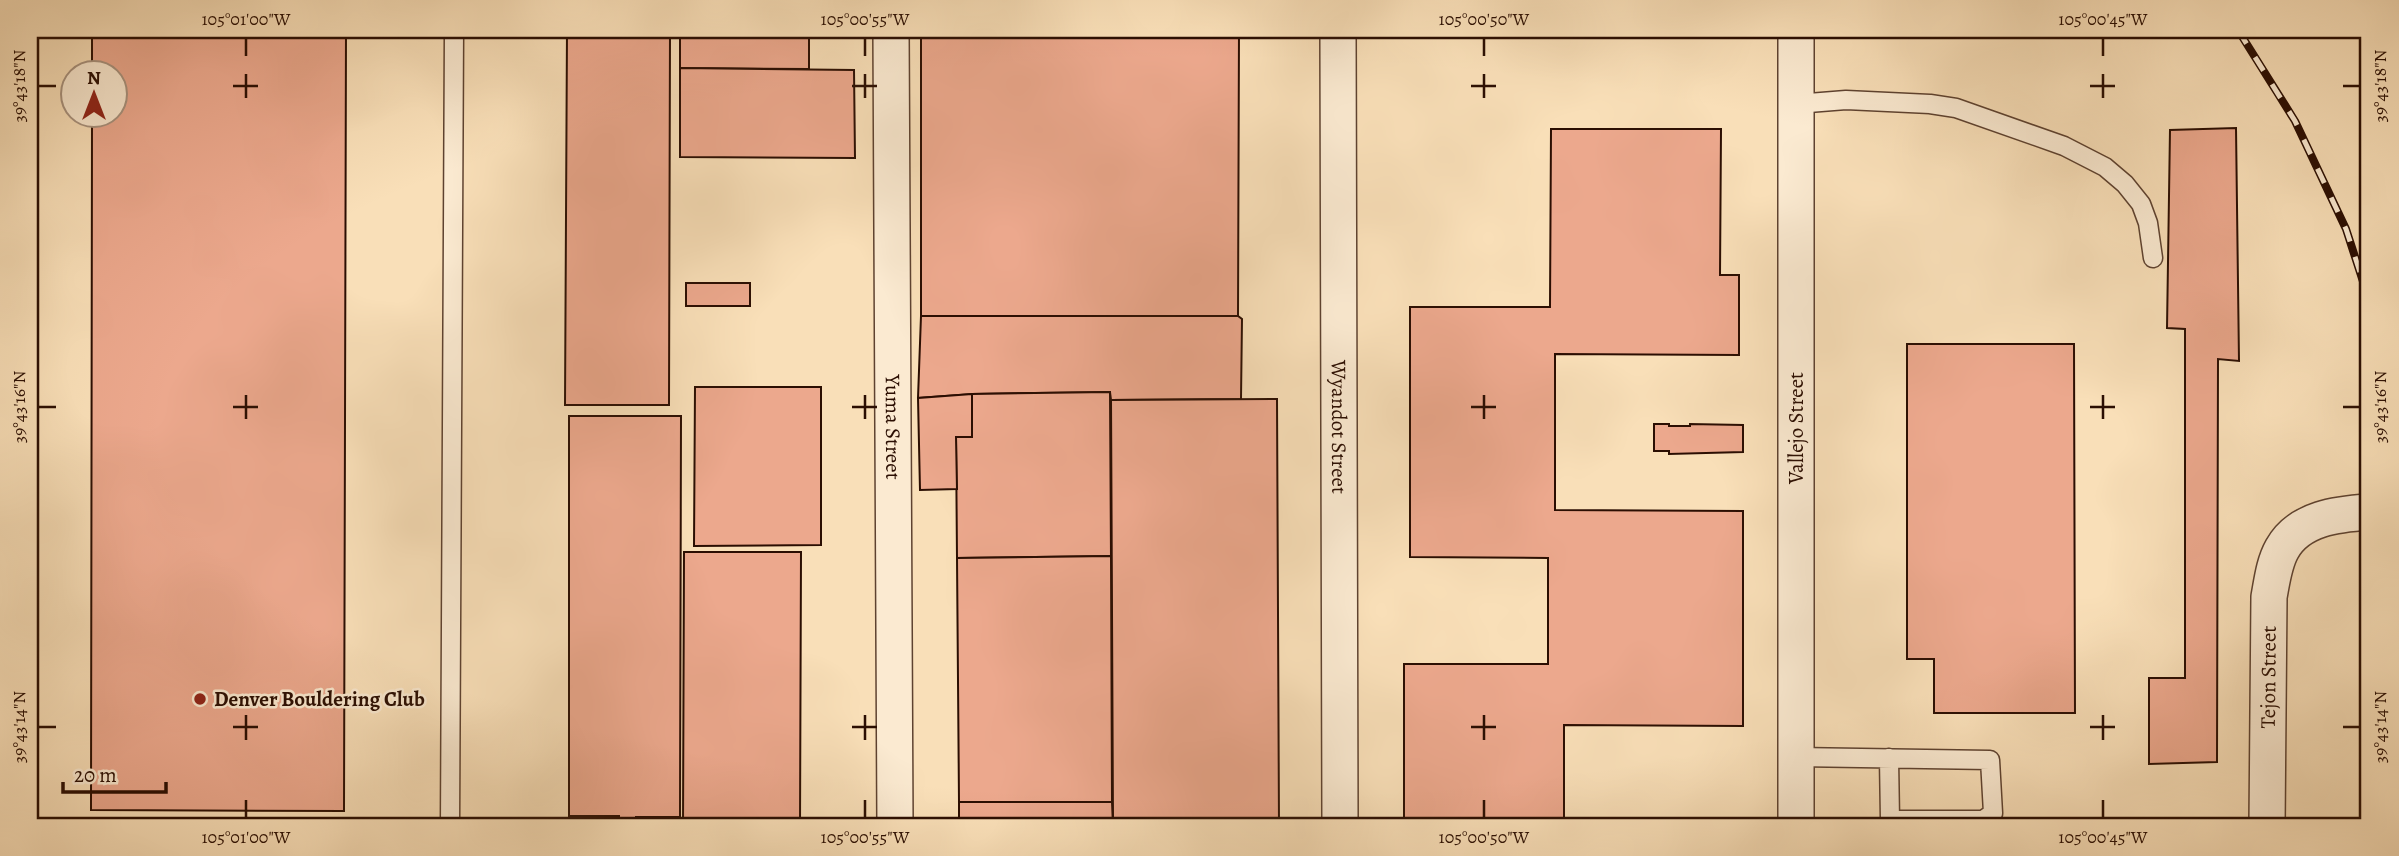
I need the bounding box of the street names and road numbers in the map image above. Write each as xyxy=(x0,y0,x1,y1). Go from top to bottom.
street label: Wyandot Street xyxy=(1325,359,1353,494)
street label: Vallejo Street xyxy=(1782,372,1810,485)
street label: Yuma Street xyxy=(879,373,907,480)
street label: Tejon Street xyxy=(2254,625,2283,729)

